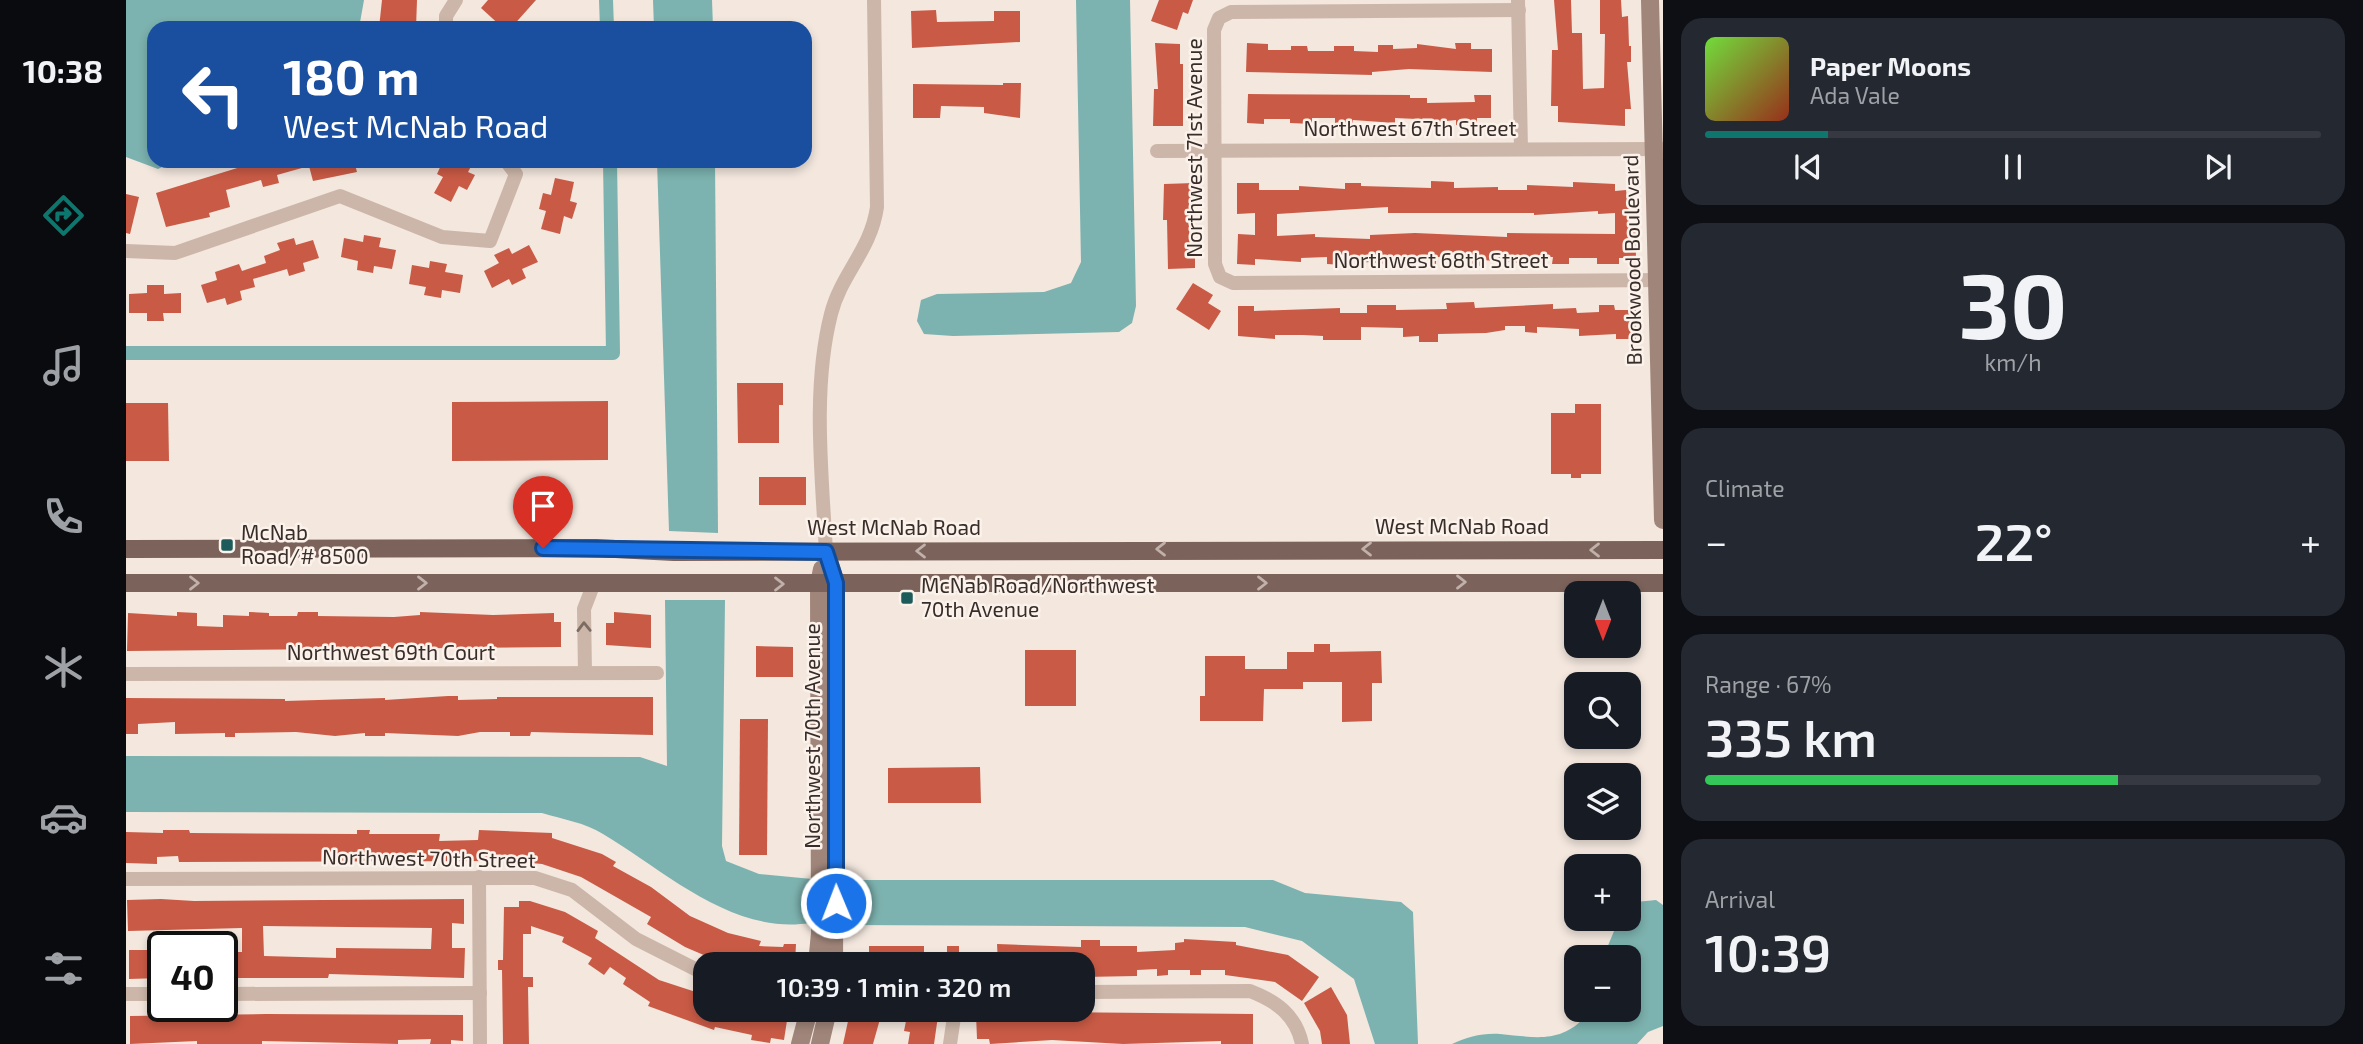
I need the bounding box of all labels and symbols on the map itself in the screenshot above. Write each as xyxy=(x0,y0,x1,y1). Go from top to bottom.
street label: Northwest 71st Avenue xyxy=(1181,38,1206,258)
street label: Northwest 67th Street xyxy=(1303,115,1517,140)
street label: Brookwood Boulevard xyxy=(1617,154,1646,366)
street label: Northwest 68th Street xyxy=(1333,247,1549,272)
pin xyxy=(513,476,573,548)
street label: West McNab Road xyxy=(1375,513,1549,538)
street label: West McNab Road xyxy=(807,514,981,539)
place label: McNab Road/# 8500 xyxy=(241,519,369,568)
marker: McNab Road/# 8500 xyxy=(219,537,235,553)
one-way arrow xyxy=(1156,541,1166,557)
one-way arrow xyxy=(1362,541,1372,557)
one-way arrow xyxy=(1589,542,1600,558)
one-way arrow xyxy=(915,543,925,559)
place label: McNab Road/Northwest 70th Avenue xyxy=(921,572,1154,621)
one-way arrow xyxy=(1456,574,1467,590)
one-way arrow xyxy=(189,575,200,591)
one-way arrow xyxy=(417,575,427,591)
one-way arrow xyxy=(1258,575,1268,591)
one-way arrow xyxy=(774,576,785,592)
north arrow xyxy=(1564,581,1642,658)
marker: McNab Road/Northwest 70th Avenue xyxy=(899,590,915,606)
one-way arrow xyxy=(576,621,592,632)
street label: Northwest 70th Avenue xyxy=(799,623,824,849)
street label: Northwest 69th Court xyxy=(287,639,495,664)
street label: Northwest 70th Street xyxy=(322,843,536,872)
position arrow xyxy=(799,866,873,940)
speed limit sign: 40 xyxy=(147,931,238,1022)

